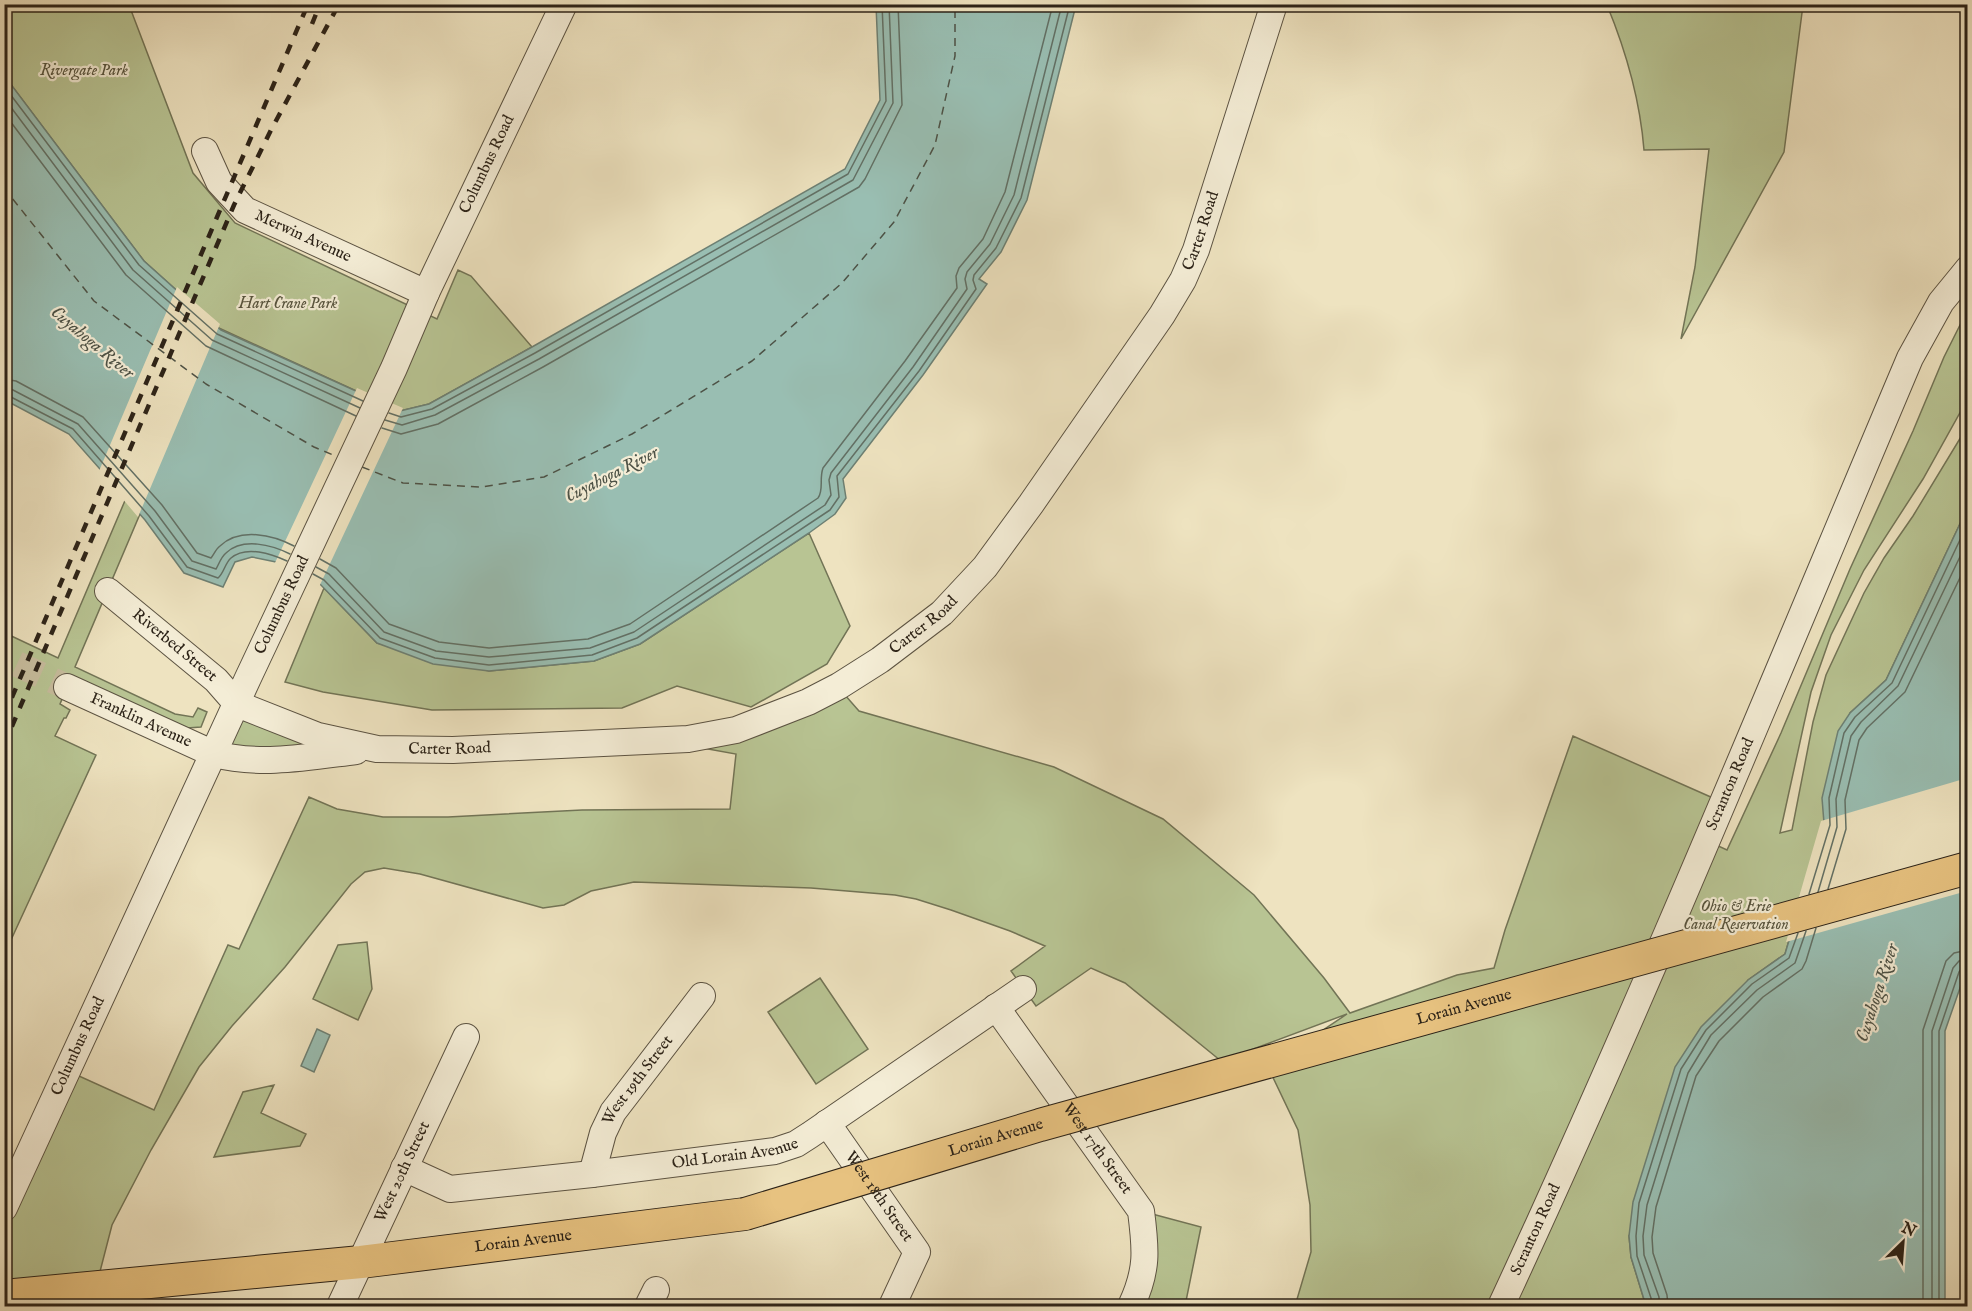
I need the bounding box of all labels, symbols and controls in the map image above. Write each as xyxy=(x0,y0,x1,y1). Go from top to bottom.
park label: Rivergate Park xyxy=(40,61,129,81)
street label: Columbus Road xyxy=(455,112,520,217)
street label: Carter Road xyxy=(1178,188,1224,274)
street label: Merwin Avenue xyxy=(252,206,354,267)
park label: Hart Crane Park xyxy=(238,294,338,314)
water label: Cuyahoga River xyxy=(46,301,139,385)
water label: Cuyahoga River xyxy=(561,441,663,508)
street label: Columbus Road xyxy=(250,552,314,658)
street label: Carter Road xyxy=(886,592,963,659)
street label: Riverbed Street xyxy=(128,605,221,687)
street label: Franklin Avenue xyxy=(87,689,195,752)
street label: Scranton Road xyxy=(1702,735,1759,834)
street label: Carter Road xyxy=(408,738,492,760)
park label: Ohio & Erie Canal Reservation xyxy=(1683,897,1789,935)
water label: Cuyahoga River xyxy=(1851,940,1905,1045)
street label: Lorain Avenue xyxy=(1414,985,1514,1030)
street label: Columbus Road xyxy=(47,993,110,1099)
street label: West 19th Street xyxy=(598,1031,678,1128)
street label: West 17th Street xyxy=(1058,1099,1136,1199)
street label: Lorain Avenue xyxy=(946,1115,1046,1162)
street label: West 20th Street xyxy=(371,1118,435,1226)
street label: Old Lorain Avenue xyxy=(671,1134,801,1174)
street label: West 18th Street xyxy=(840,1148,917,1246)
street label: Scranton Road xyxy=(1506,1180,1566,1279)
north arrow xyxy=(1873,1212,1933,1272)
text: N xyxy=(1897,1218,1919,1242)
street label: Lorain Avenue xyxy=(473,1226,573,1258)

